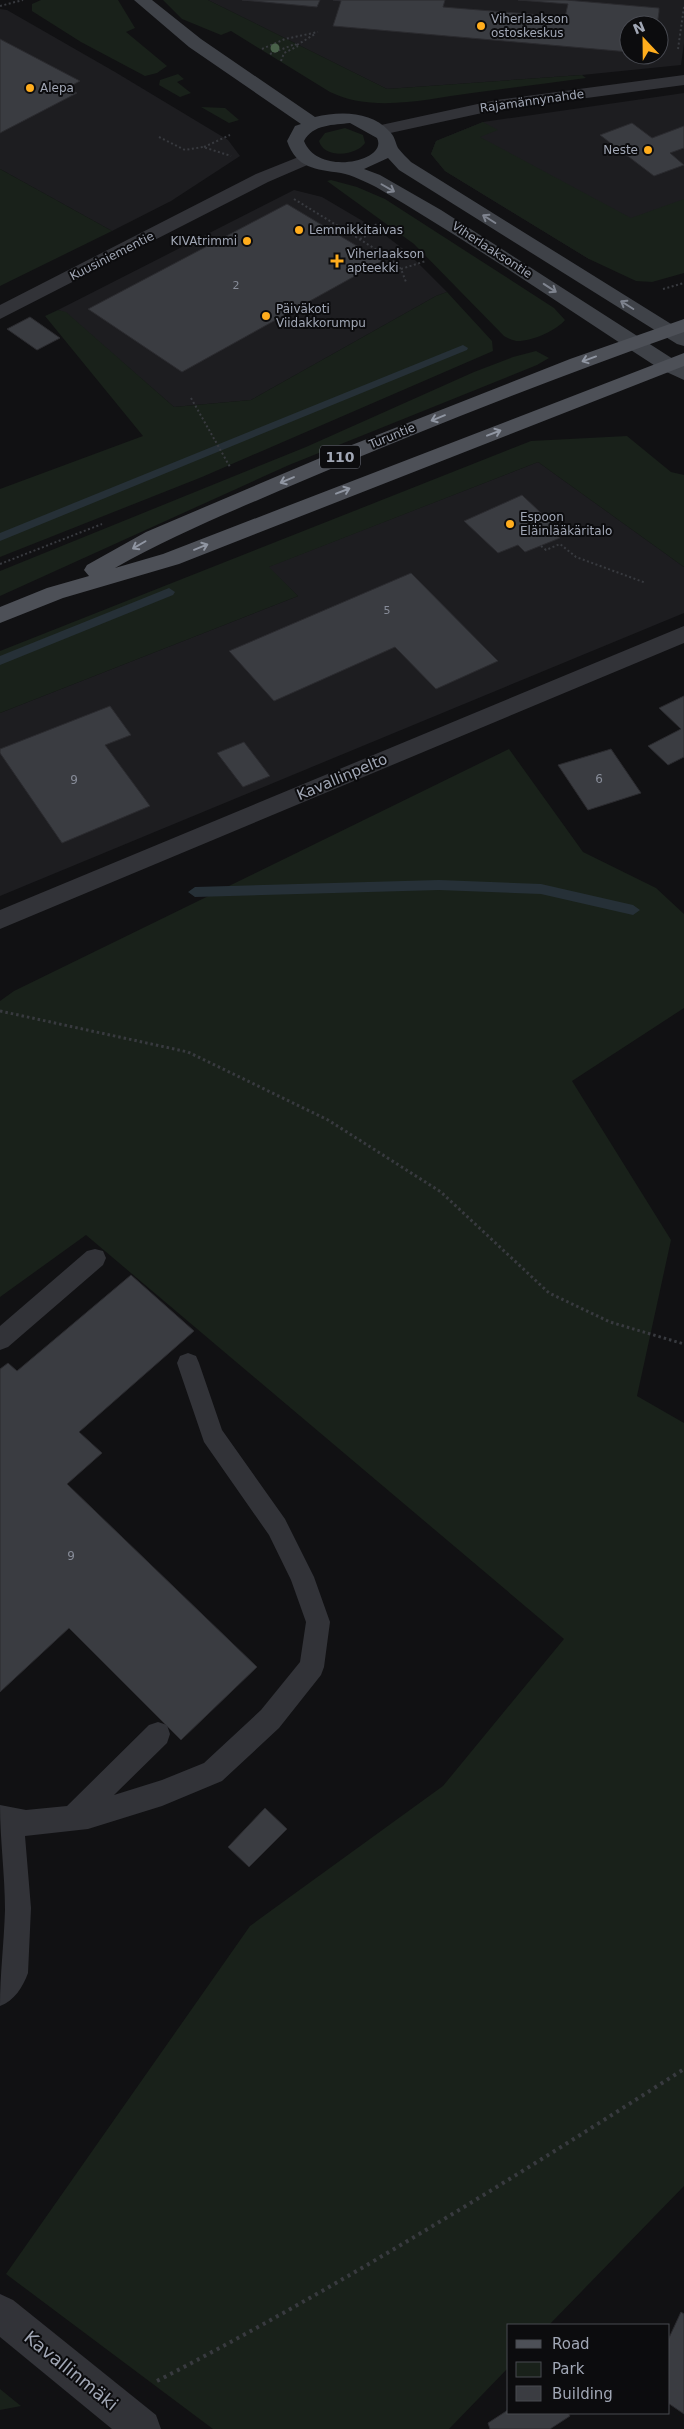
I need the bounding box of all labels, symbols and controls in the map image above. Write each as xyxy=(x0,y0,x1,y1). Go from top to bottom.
place label: Viherlaakson ostoskeskus xyxy=(491,12,568,40)
north arrow xyxy=(619,15,669,65)
text: N xyxy=(631,18,648,38)
marker: Viherlaakson ostoskeskus xyxy=(475,20,487,32)
place label: Alepa xyxy=(40,81,74,95)
marker: Alepa xyxy=(24,82,36,94)
street label: Rajamännynahde xyxy=(479,87,585,115)
place label: Neste xyxy=(603,143,638,157)
marker: Neste xyxy=(642,144,654,156)
one-way arrow xyxy=(380,183,395,193)
one-way arrow xyxy=(482,213,496,224)
street label: Viherlaaksontie xyxy=(449,219,535,281)
place label: Lemmikkitaivas xyxy=(309,223,403,237)
marker: Lemmikkitaivas xyxy=(293,224,305,236)
street label: Kuusiniementie xyxy=(68,229,156,283)
place label: KIVAtrimmi xyxy=(170,234,237,248)
marker: KIVAtrimmi xyxy=(241,235,253,247)
place label: Viherlaakson apteekki xyxy=(347,247,424,275)
marker: Viherlaakson apteekki xyxy=(331,255,343,267)
house number: 2 xyxy=(233,279,240,292)
one-way arrow xyxy=(543,282,557,293)
one-way arrow xyxy=(620,299,634,309)
place label: Päiväkoti Viidakkorumpu xyxy=(276,302,366,330)
marker: Päiväkoti Viidakkorumpu xyxy=(260,310,272,322)
one-way arrow xyxy=(582,355,597,364)
one-way arrow xyxy=(430,414,446,423)
street label: Turuntie xyxy=(366,420,417,452)
one-way arrow xyxy=(486,428,501,437)
road number: 110 xyxy=(320,446,360,468)
one-way arrow xyxy=(280,475,295,485)
one-way arrow xyxy=(334,486,350,495)
place label: Espoon Eläinlääkäritalo xyxy=(520,510,612,538)
marker: Espoon Eläinlääkäritalo xyxy=(504,518,516,530)
one-way arrow xyxy=(132,541,146,551)
one-way arrow xyxy=(193,542,208,551)
house number: 5 xyxy=(384,604,391,617)
street label: Kavallinpelto xyxy=(294,750,390,804)
house number: 6 xyxy=(595,772,603,786)
house number: 9 xyxy=(70,773,78,787)
house number: 9 xyxy=(67,1549,75,1563)
legend xyxy=(507,2324,669,2414)
street label: Kavallinmäki xyxy=(20,2326,122,2415)
text: Road xyxy=(552,2335,590,2353)
text: Park xyxy=(552,2360,585,2378)
text: Building xyxy=(552,2385,613,2403)

